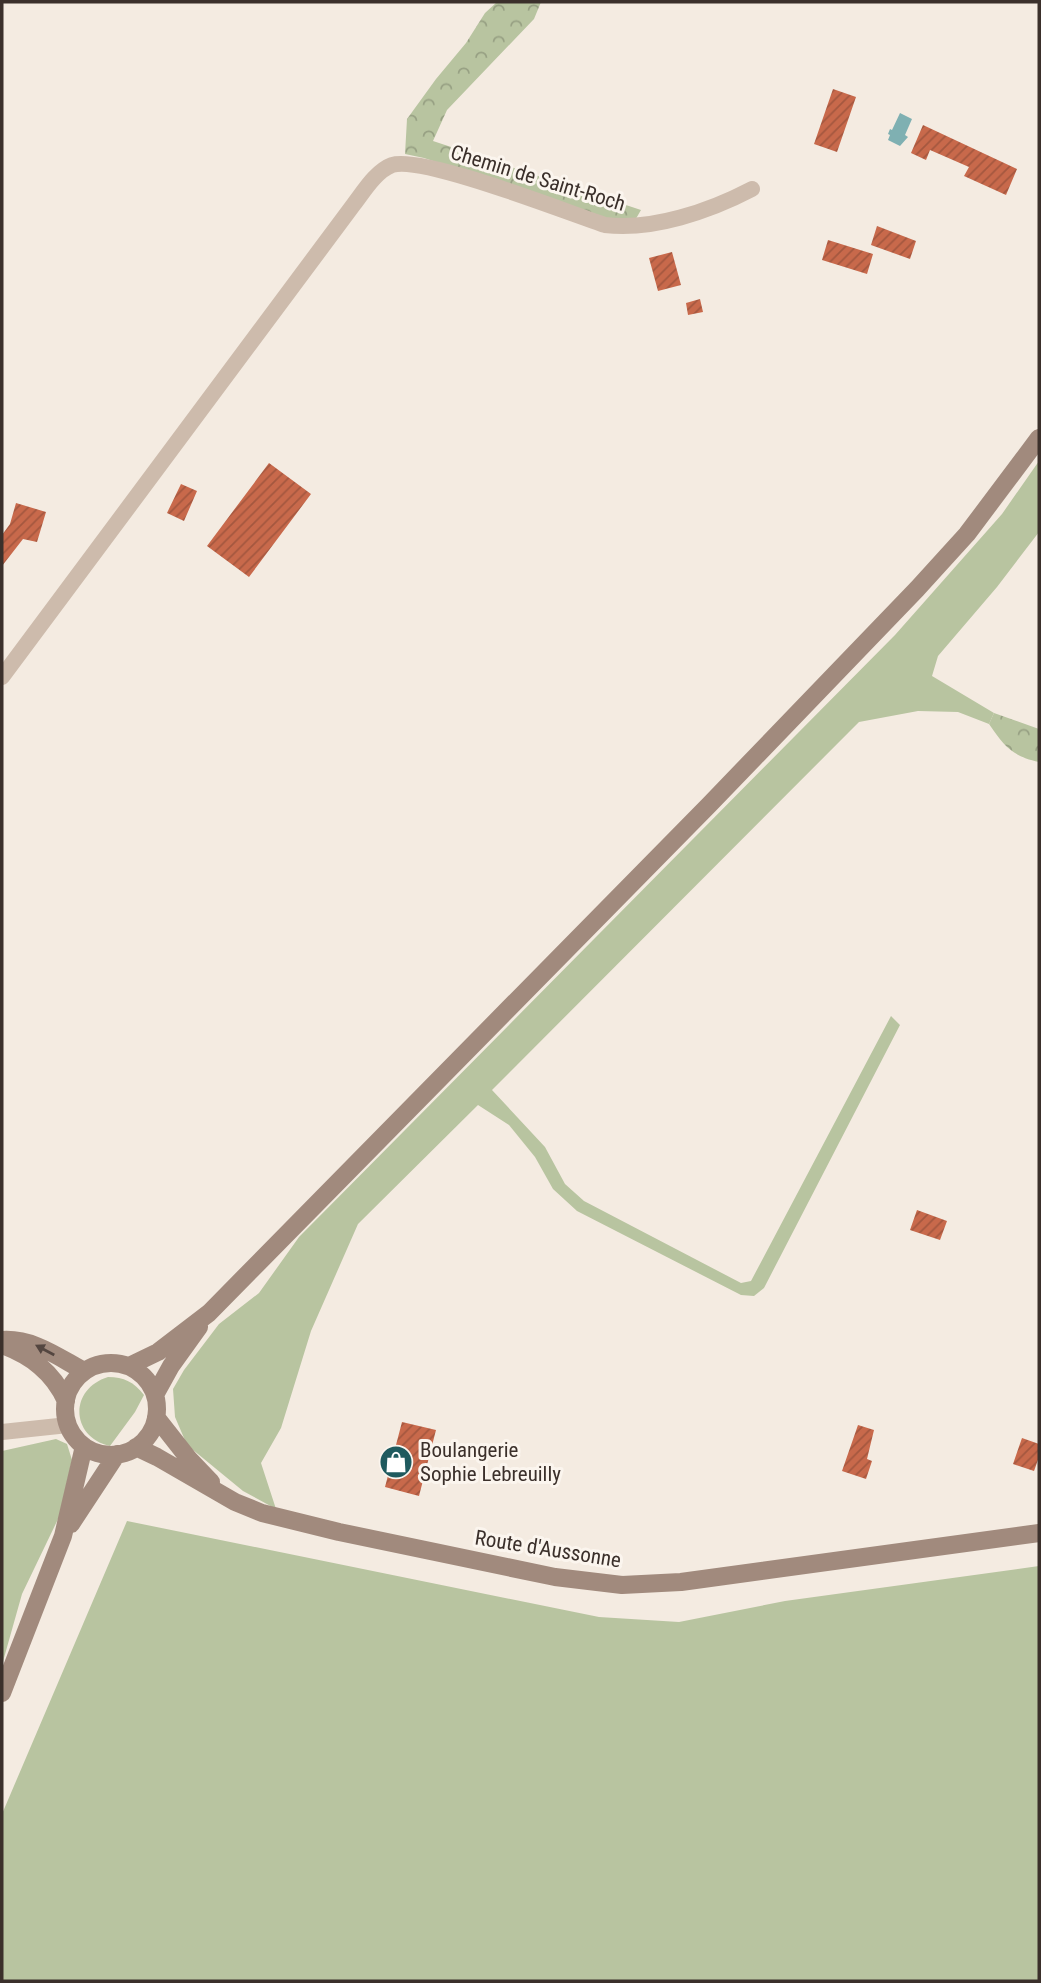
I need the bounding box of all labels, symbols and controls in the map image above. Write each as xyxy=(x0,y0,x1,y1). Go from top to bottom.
street label: Chemin de Saint-Roch xyxy=(448,140,628,216)
one-way arrow xyxy=(35,1344,55,1355)
place label: Boulangerie Sophie Lebreuilly xyxy=(420,1438,561,1486)
shop icon: Boulangerie Sophie Lebreuilly xyxy=(377,1443,415,1481)
street label: Route d'Aussonne xyxy=(473,1526,623,1572)

